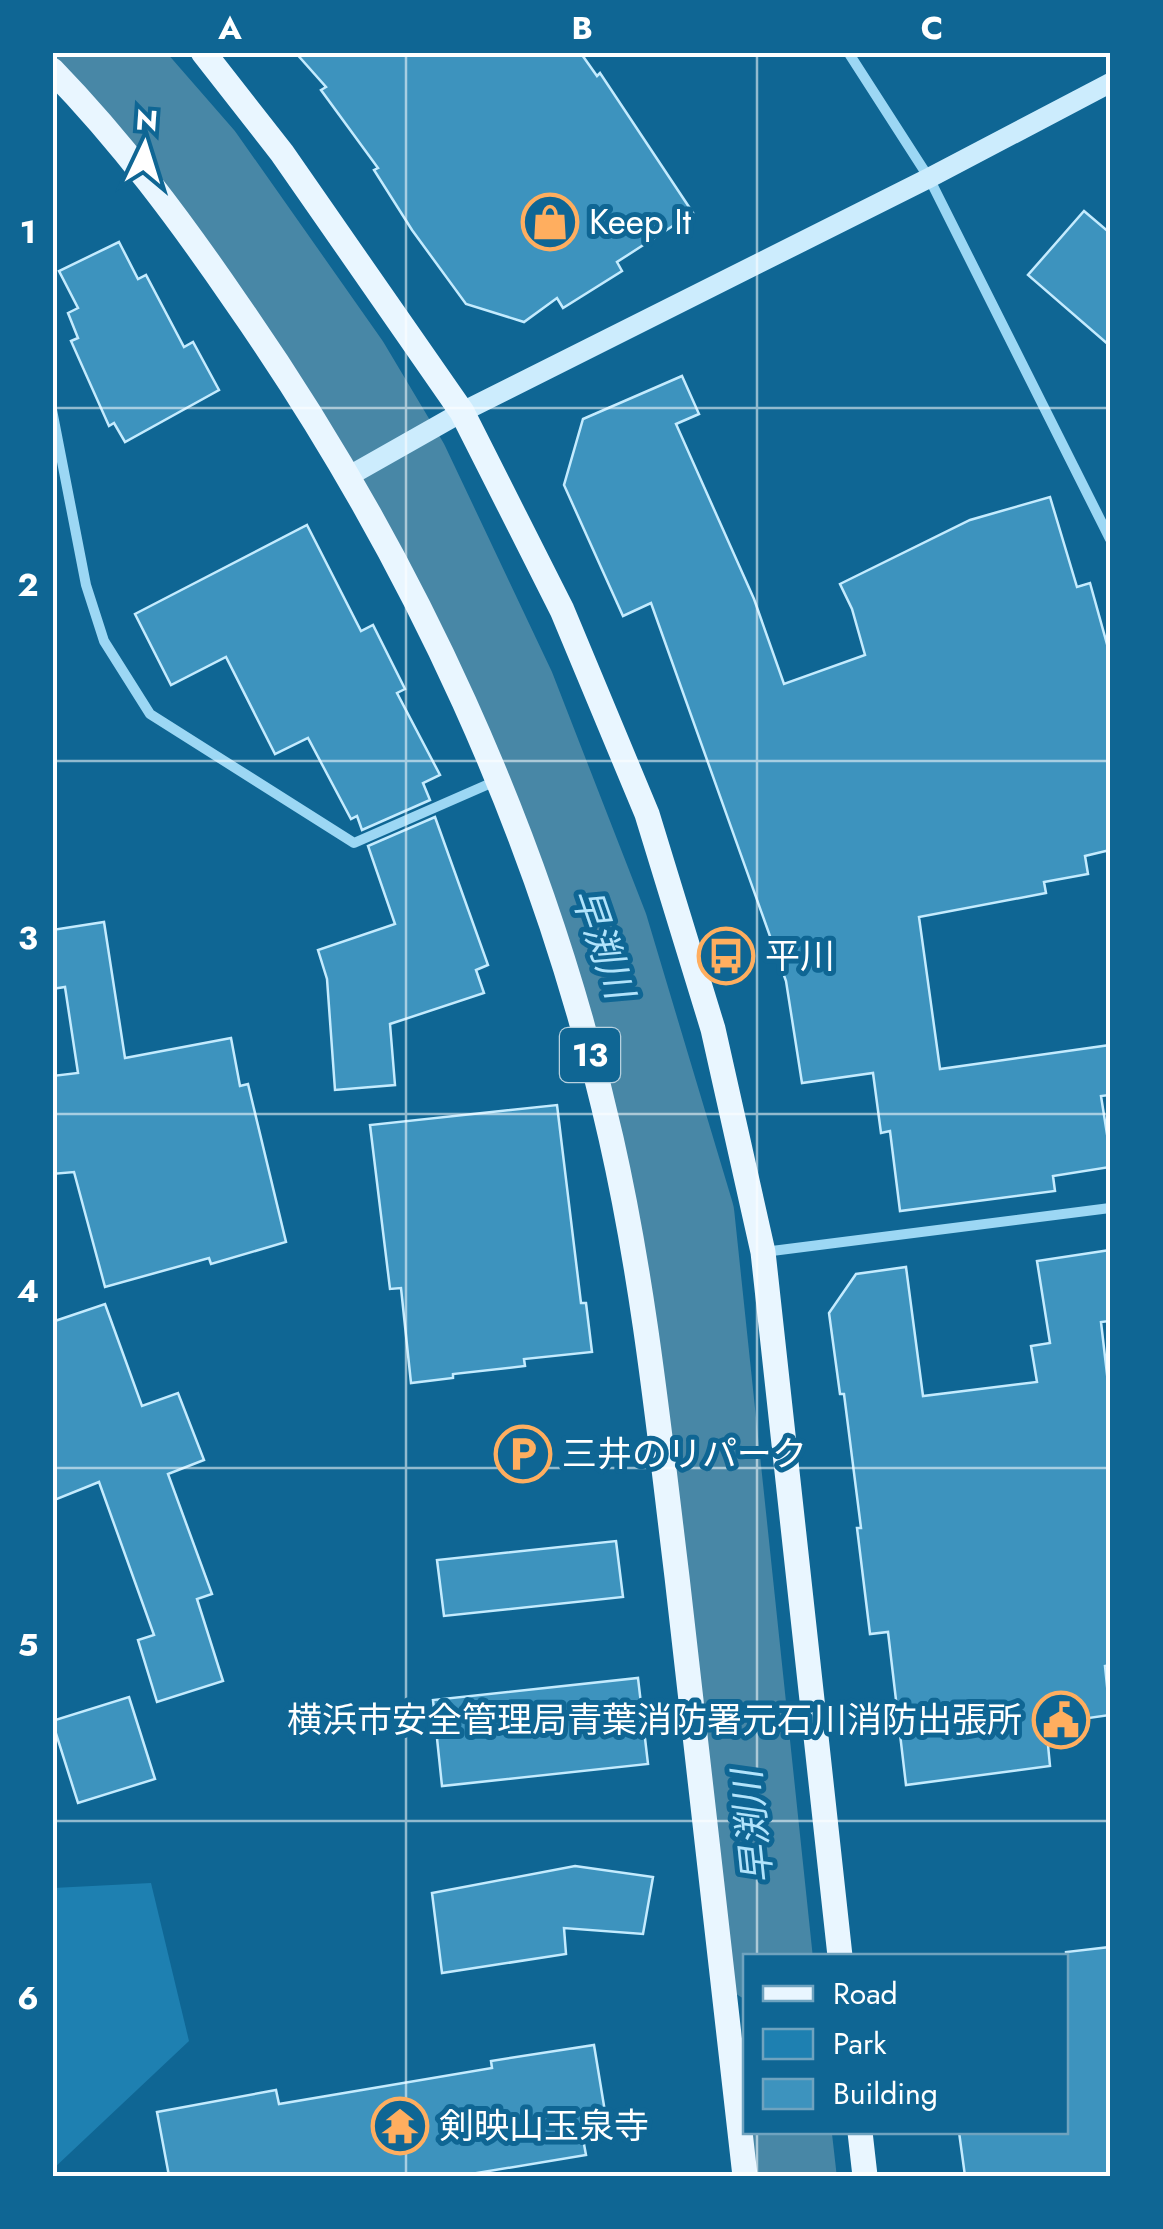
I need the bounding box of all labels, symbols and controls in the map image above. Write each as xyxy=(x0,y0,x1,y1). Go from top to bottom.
text: A xyxy=(217,5,242,51)
text: B xyxy=(571,5,593,51)
text: C xyxy=(921,5,943,51)
north arrow xyxy=(95,95,195,195)
text: N xyxy=(134,99,159,142)
shop icon: Keep It xyxy=(520,192,580,252)
place label: Keep It xyxy=(589,197,692,247)
text: 1 xyxy=(20,209,36,255)
text: 2 xyxy=(18,562,39,608)
water label: 早渕川 xyxy=(558,880,649,1010)
text: 3 xyxy=(18,915,38,961)
bus stop icon: 平川 xyxy=(696,926,756,986)
place label: 平川 xyxy=(765,931,835,981)
road number: 13 xyxy=(560,1028,620,1082)
text: 4 xyxy=(17,1268,39,1314)
parking icon: 三井のリパーク xyxy=(493,1424,553,1484)
place label: 三井のリパーク xyxy=(562,1429,807,1479)
text: 5 xyxy=(18,1622,38,1668)
public building icon: 横浜市安全管理局青葉消防署元石川消防出張所 xyxy=(1031,1690,1091,1750)
place label: 横浜市安全管理局青葉消防署元石川消防出張所 xyxy=(287,1695,1022,1745)
water label: 早渕川 xyxy=(718,1763,785,1887)
legend xyxy=(743,1954,1068,2134)
text: Road xyxy=(833,1972,898,2015)
text: 6 xyxy=(17,1975,39,2021)
text: Park xyxy=(833,2022,887,2065)
text: Building xyxy=(833,2072,938,2115)
temple icon: 剣映山玉泉寺 xyxy=(370,2096,430,2156)
place label: 剣映山玉泉寺 xyxy=(439,2101,649,2151)

